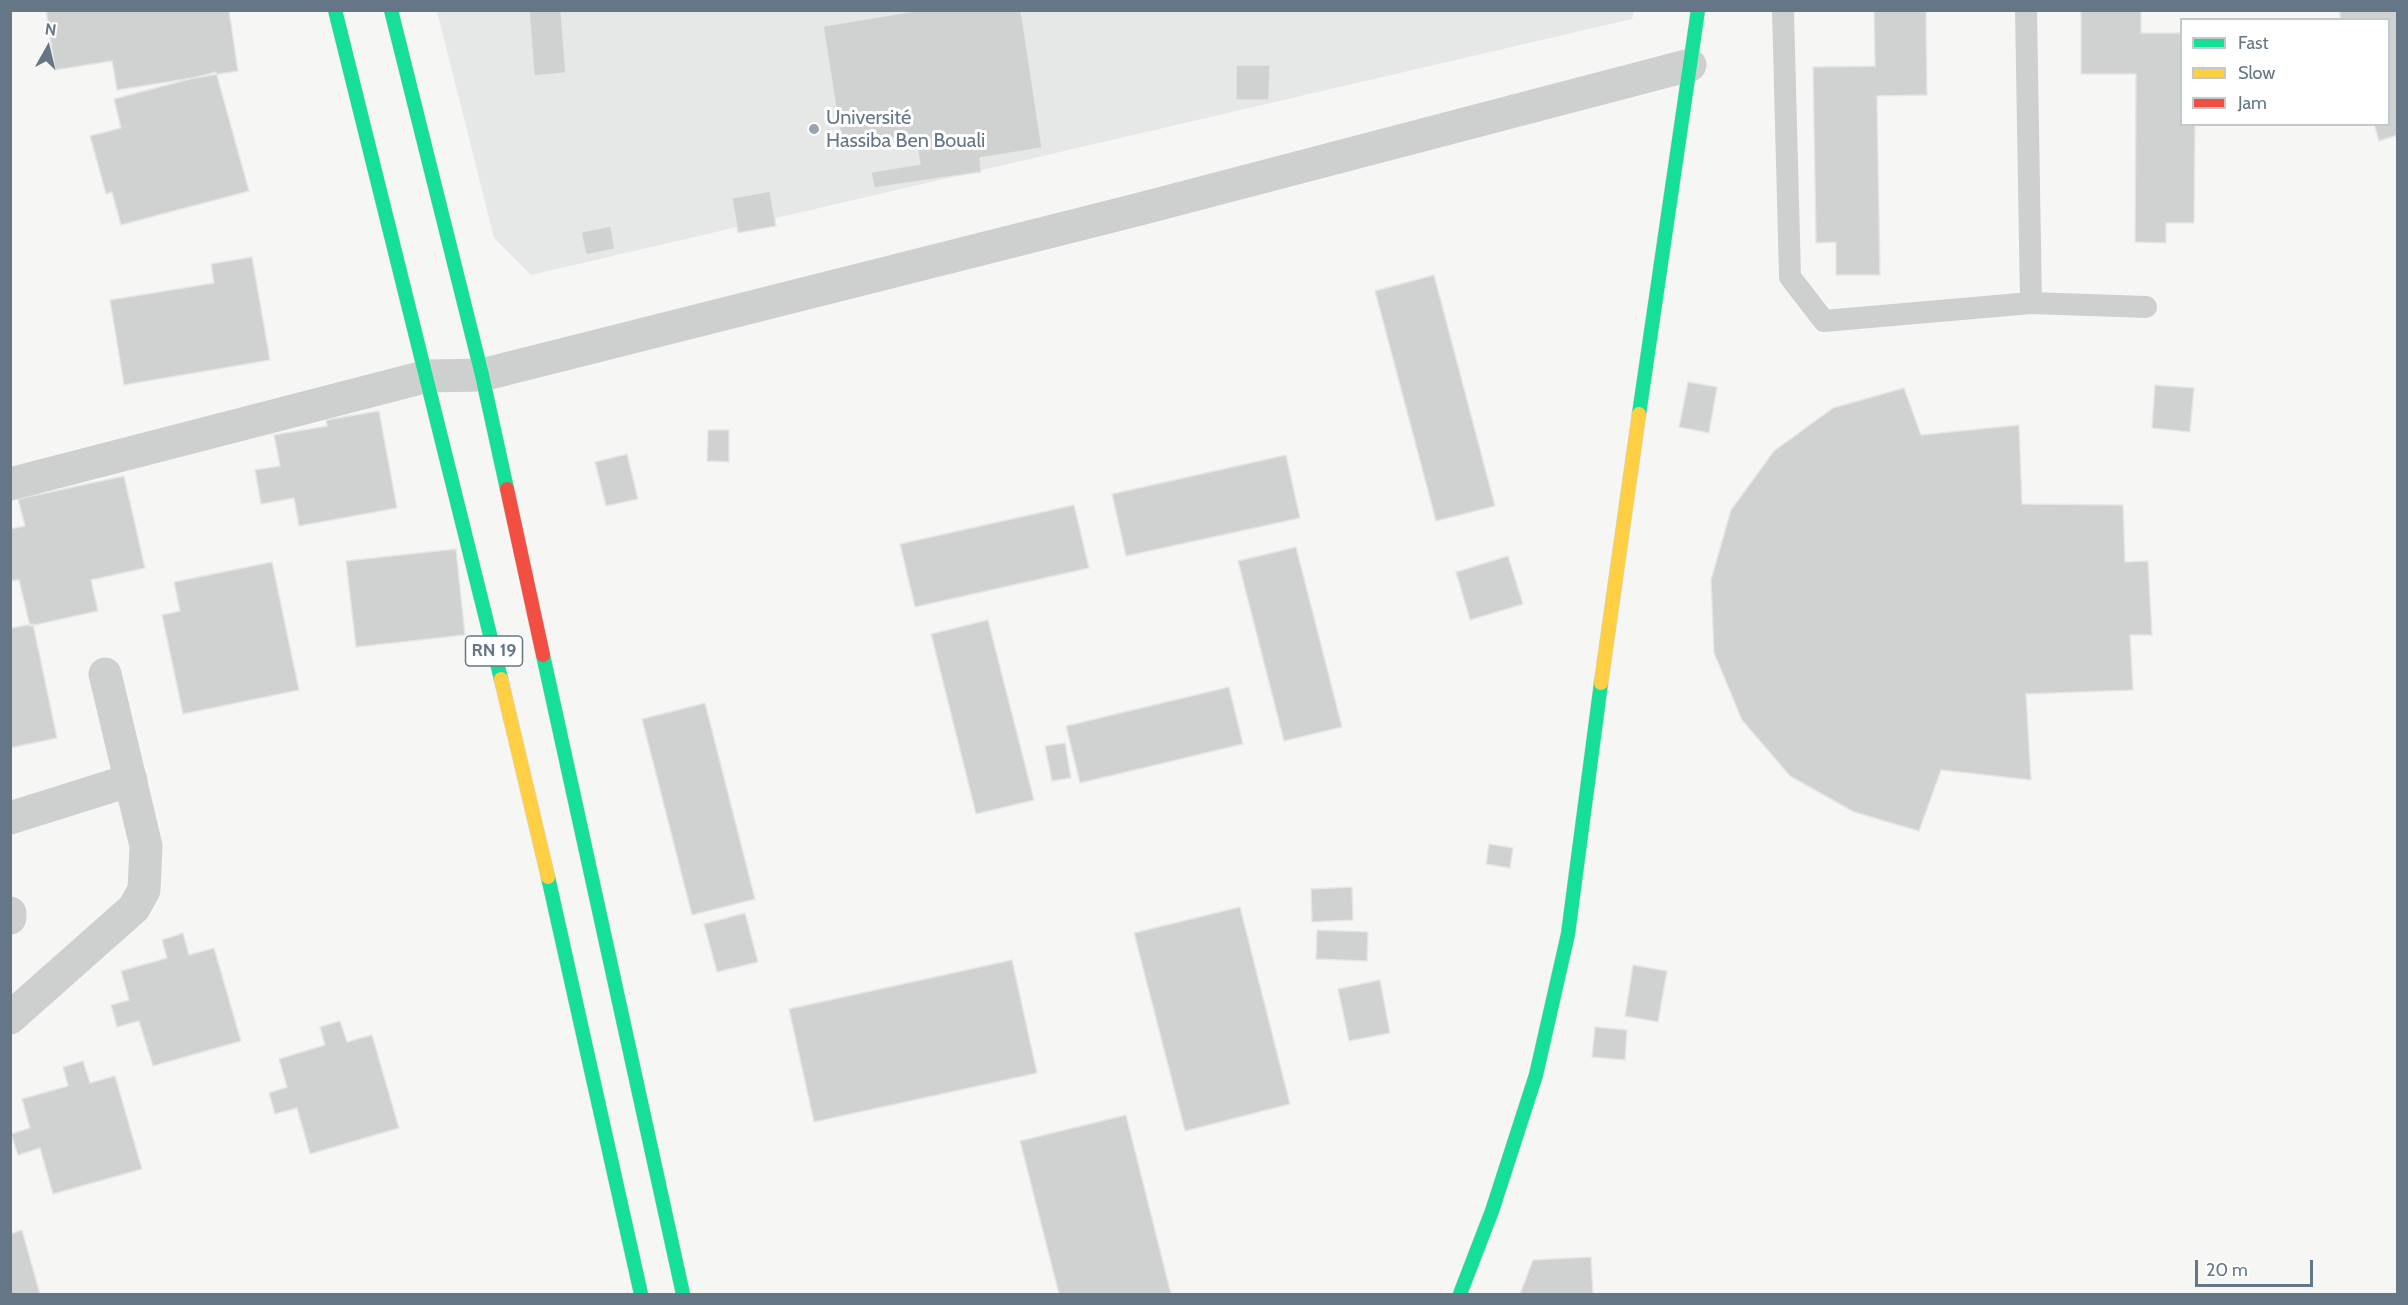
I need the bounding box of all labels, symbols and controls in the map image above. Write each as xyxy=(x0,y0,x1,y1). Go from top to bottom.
north arrow xyxy=(18,18,78,78)
legend xyxy=(2180,18,2390,126)
text: N xyxy=(44,19,57,40)
text: Fast xyxy=(2238,32,2269,54)
text: Slow xyxy=(2238,62,2275,84)
text: Jam xyxy=(2238,92,2267,114)
place label: Université Hassiba Ben Bouali xyxy=(826,106,985,153)
marker: Université Hassiba Ben Bouali xyxy=(807,122,821,136)
road number: RN 19 xyxy=(466,636,522,666)
scale bar xyxy=(2198,1248,2316,1286)
text: 20 m xyxy=(2206,1259,2248,1281)

